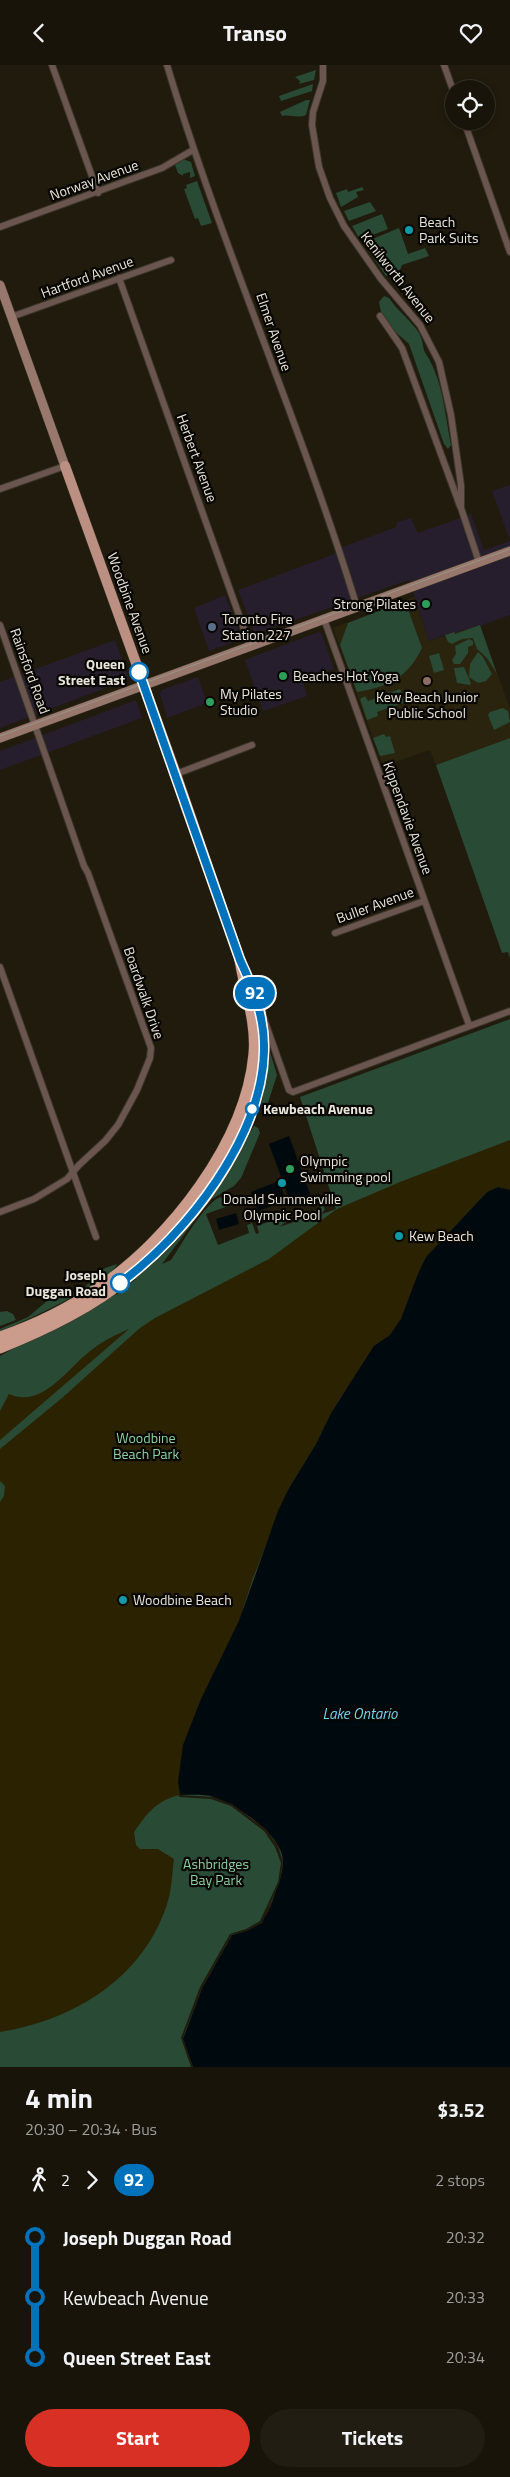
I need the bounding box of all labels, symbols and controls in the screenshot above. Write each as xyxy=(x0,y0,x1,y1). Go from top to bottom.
text: Transo xyxy=(223,16,287,50)
icon: back xyxy=(25,19,53,47)
icon: heart xyxy=(457,19,485,47)
map controls xyxy=(445,80,495,130)
button: locate xyxy=(445,80,495,130)
street label: Norway Avenue xyxy=(47,154,141,205)
place label: Beach Park Suits xyxy=(419,211,478,248)
marker: Beach Park Suits xyxy=(403,224,415,236)
street label: Kenilworth Avenue xyxy=(356,227,441,327)
street label: Hartford Avenue xyxy=(38,250,136,303)
street label: Elmer Avenue xyxy=(251,290,298,374)
street label: Herbert Avenue xyxy=(172,411,223,505)
street label: Woodbine Avenue xyxy=(102,549,159,656)
place label: Strong Pilates xyxy=(334,593,416,614)
marker: Strong Pilates xyxy=(420,598,432,610)
place label: Toronto Fire Station 227 xyxy=(222,608,293,645)
marker: Toronto Fire Station 227 xyxy=(206,621,218,633)
street label: Rainsford Road xyxy=(5,625,56,717)
place label: Queen Street East xyxy=(58,653,125,690)
marker: Queen Street East xyxy=(129,662,149,682)
place label: Beaches Hot Yoga xyxy=(293,665,399,686)
marker: Beaches Hot Yoga xyxy=(277,670,289,682)
marker: Kew Beach Junior Public School xyxy=(421,675,433,687)
place label: My Pilates Studio xyxy=(220,683,282,720)
place label: Kew Beach Junior Public School xyxy=(376,686,478,723)
marker: My Pilates Studio xyxy=(204,696,216,708)
street label: Kippendavie Avenue xyxy=(378,759,439,877)
street label: Buller Avenue xyxy=(333,881,417,928)
street label: Boardwalk Drive xyxy=(119,944,170,1042)
line badge: 92 xyxy=(232,977,278,1009)
text: 92 xyxy=(245,979,265,1006)
place label: Kewbeach Avenue xyxy=(263,1098,373,1119)
marker: Kewbeach Avenue xyxy=(245,1102,259,1116)
place label: Olympic Swimming pool xyxy=(300,1150,391,1187)
marker: Olympic Swimming pool xyxy=(284,1163,296,1175)
marker: Donald Summerville Olympic Pool xyxy=(276,1177,288,1189)
place label: Donald Summerville Olympic Pool xyxy=(223,1188,341,1225)
place label: Kew Beach xyxy=(409,1225,474,1246)
marker: Kew Beach xyxy=(393,1230,405,1242)
place label: Joseph Duggan Road xyxy=(26,1264,106,1301)
marker: Joseph Duggan Road xyxy=(110,1273,130,1293)
park label: Woodbine Beach Park xyxy=(113,1427,179,1464)
place label: Woodbine Beach xyxy=(133,1589,232,1610)
marker: Woodbine Beach xyxy=(117,1594,129,1606)
water label: Lake Ontario xyxy=(323,1702,398,1725)
park label: Ashbridges Bay Park xyxy=(183,1853,249,1890)
text: 4 min xyxy=(25,2076,93,2119)
text: $3.52 xyxy=(438,2095,485,2124)
text: 20:30 – 20:34 · Bus xyxy=(25,2117,157,2141)
icon: walk xyxy=(25,2166,53,2194)
icon: forward xyxy=(78,2166,106,2194)
text: 92 xyxy=(124,2166,144,2193)
text: 2 xyxy=(61,2168,70,2192)
text: 2 stops xyxy=(435,2168,485,2192)
text: Joseph Duggan Road xyxy=(63,2223,232,2252)
text: 20:32 xyxy=(446,2225,485,2249)
text: Kewbeach Avenue xyxy=(63,2283,209,2312)
text: 20:33 xyxy=(446,2285,485,2309)
text: Queen Street East xyxy=(63,2343,211,2372)
text: 20:34 xyxy=(446,2345,485,2369)
button: Start xyxy=(25,2409,250,2467)
button: Tickets xyxy=(260,2409,485,2467)

